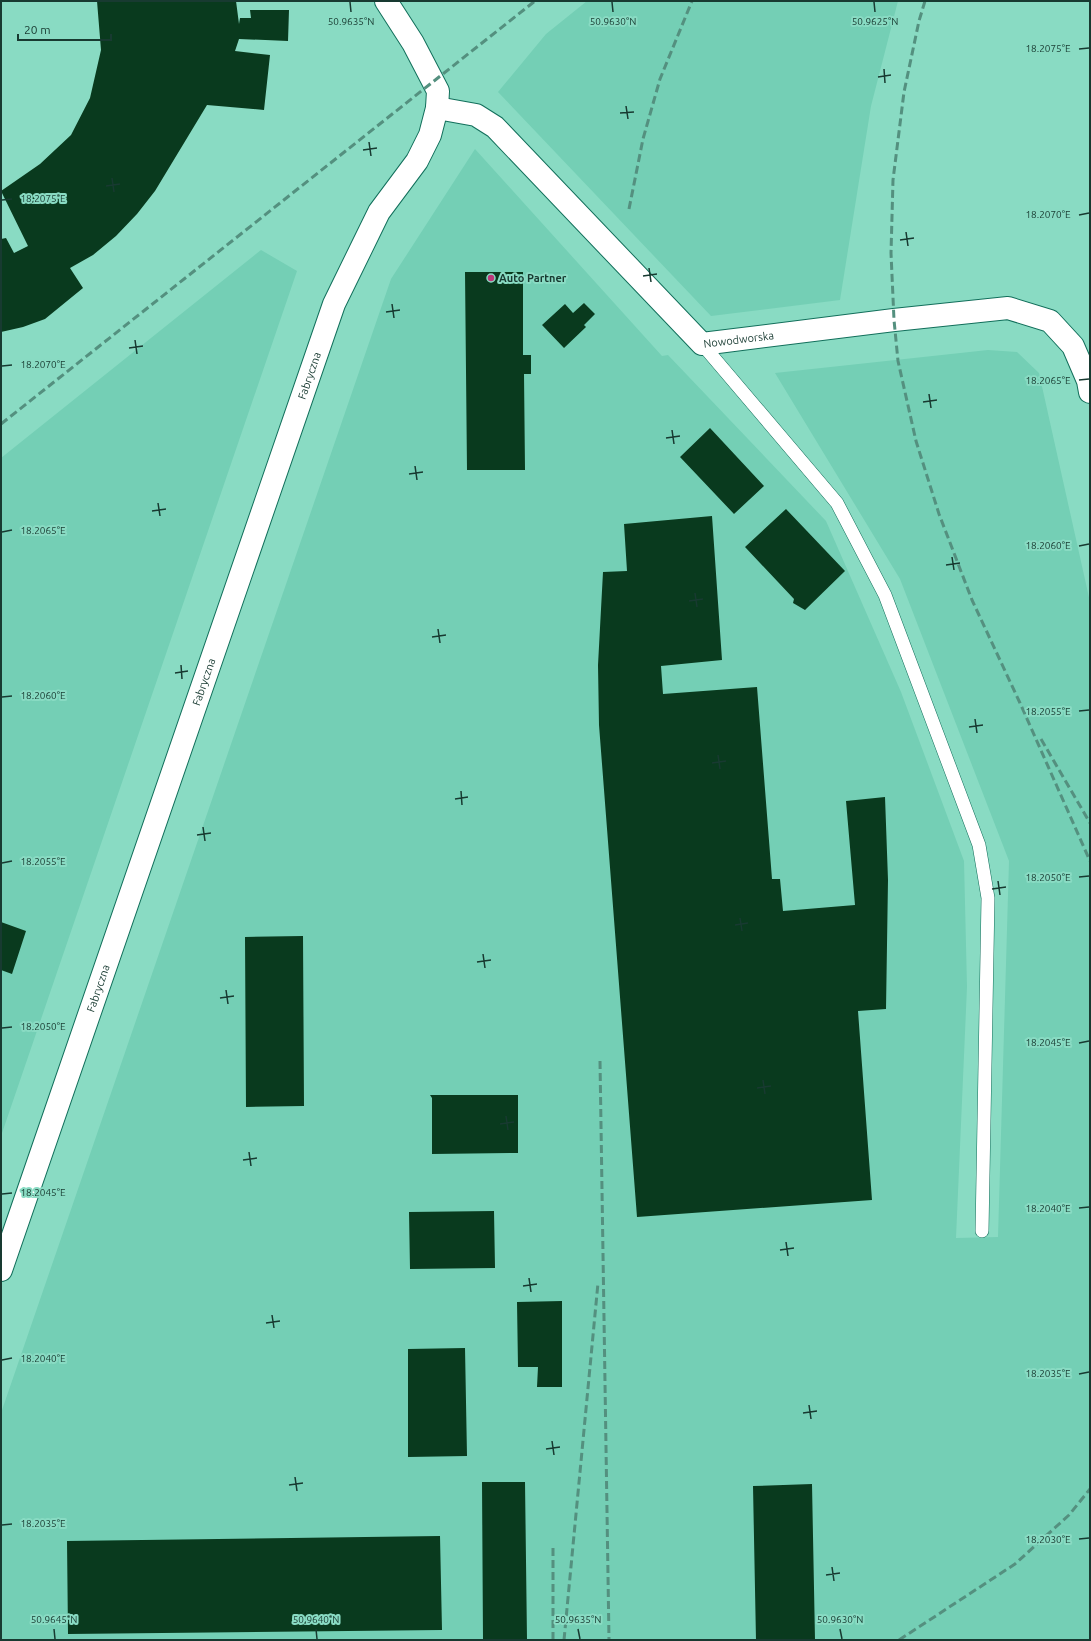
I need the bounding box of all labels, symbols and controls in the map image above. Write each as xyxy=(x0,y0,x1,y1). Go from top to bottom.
scale bar xyxy=(18,16,111,42)
text: 50.9635°N xyxy=(328,16,374,27)
text: 50.9630°N xyxy=(590,16,636,27)
text: 50.9625°N xyxy=(852,16,898,27)
text: 20 m xyxy=(24,23,51,36)
text: 18.2075°E xyxy=(1025,43,1071,54)
text: 18.2075°E xyxy=(20,193,66,204)
text: 18.2070°E xyxy=(1025,209,1071,220)
place label: Auto Partner xyxy=(499,272,567,284)
marker: Auto Partner xyxy=(486,273,496,283)
street label: Nowodworska xyxy=(703,329,775,350)
street label: Fabryczna xyxy=(296,350,323,401)
text: 18.2070°E xyxy=(20,359,66,370)
text: 18.2065°E xyxy=(1025,375,1071,386)
text: 18.2065°E xyxy=(20,525,66,536)
text: 18.2060°E xyxy=(1025,540,1071,551)
street label: Fabryczna xyxy=(190,657,217,707)
text: 18.2060°E xyxy=(20,690,66,701)
text: 18.2055°E xyxy=(1025,706,1071,717)
text: 18.2055°E xyxy=(20,856,66,867)
text: 18.2050°E xyxy=(1025,872,1071,883)
street label: Fabryczna xyxy=(84,963,112,1014)
text: 18.2050°E xyxy=(20,1021,66,1032)
text: 18.2045°E xyxy=(1025,1037,1071,1048)
text: 18.2045°E xyxy=(20,1187,66,1198)
text: 18.2040°E xyxy=(1025,1203,1071,1214)
text: 18.2040°E xyxy=(20,1353,66,1364)
text: 18.2035°E xyxy=(1025,1368,1071,1379)
text: 18.2035°E xyxy=(20,1518,66,1529)
text: 18.2030°E xyxy=(1025,1534,1071,1545)
text: 50.9645°N xyxy=(31,1614,77,1625)
text: 50.9640°N xyxy=(293,1614,339,1625)
text: 50.9635°N xyxy=(555,1614,601,1625)
text: 50.9630°N xyxy=(817,1614,863,1625)

